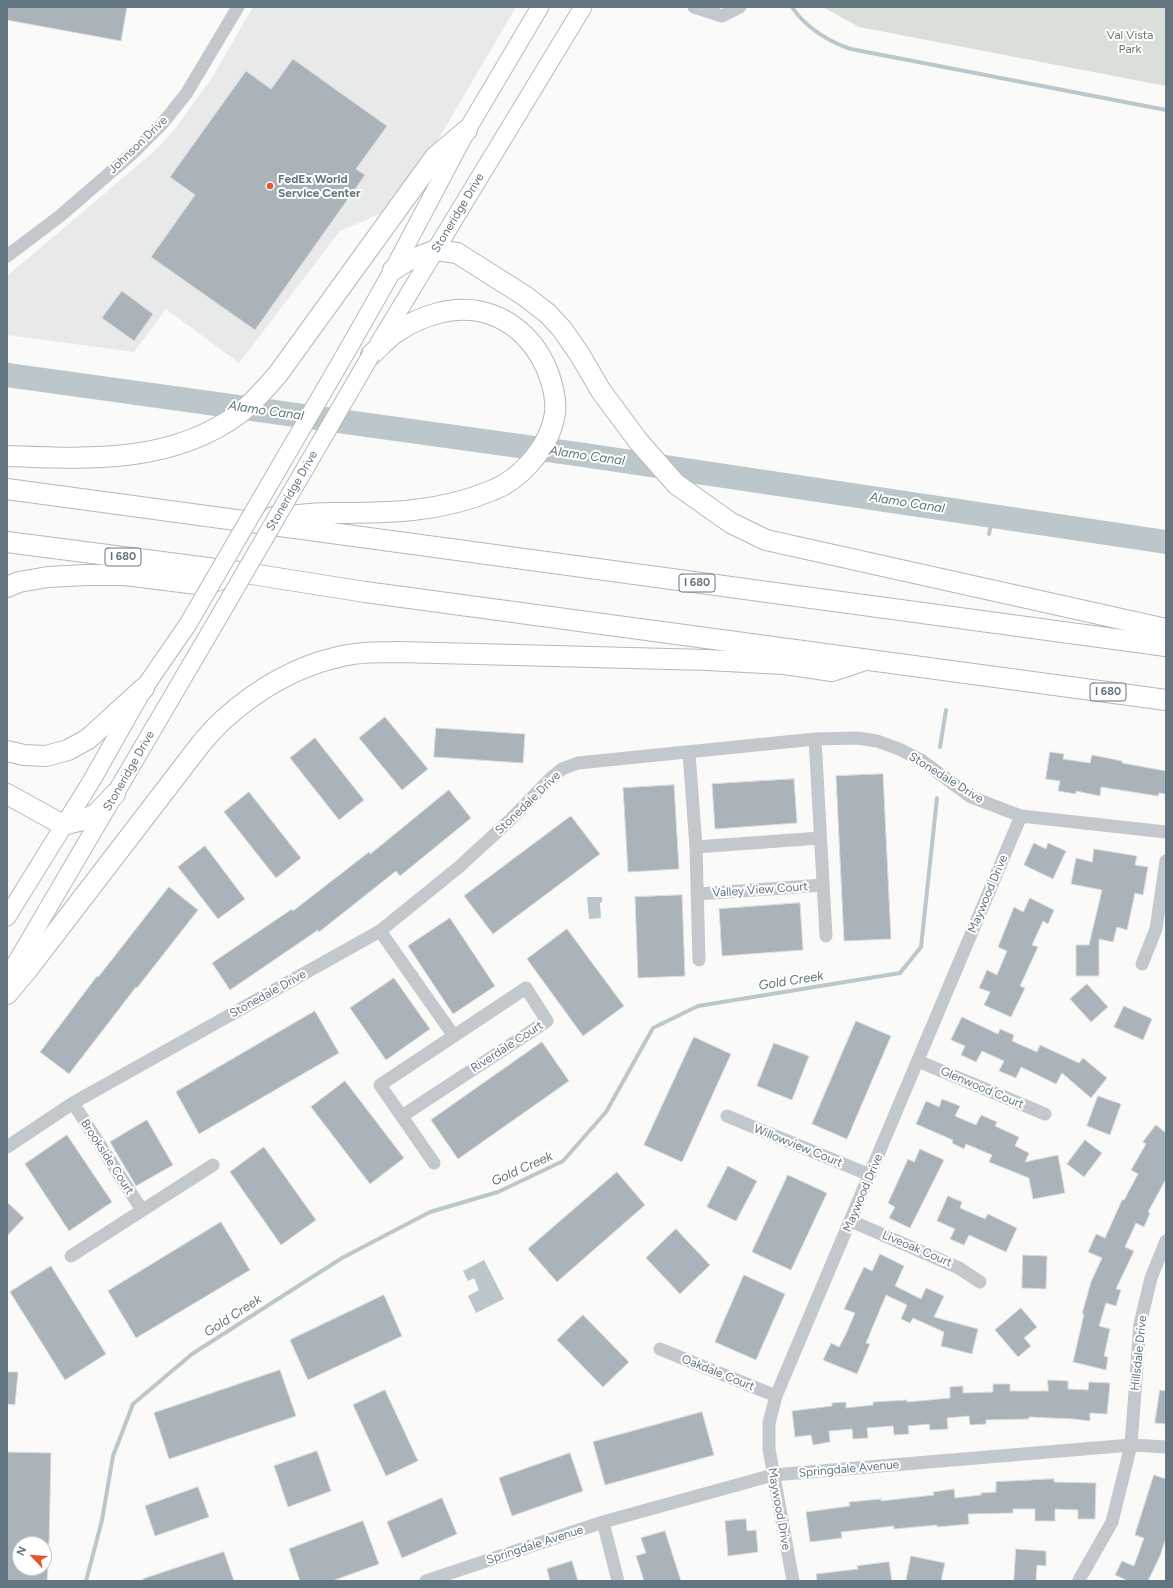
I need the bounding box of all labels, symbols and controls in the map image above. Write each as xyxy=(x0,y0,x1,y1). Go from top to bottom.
park label: Val Vista Park xyxy=(1107,28,1153,56)
street label: Johnson Drive xyxy=(105,113,171,177)
street label: Stoneridge Drive xyxy=(429,171,487,255)
place label: FedEx World Service Center xyxy=(278,172,360,200)
marker: FedEx World Service Center xyxy=(265,181,275,191)
water label: Alamo Canal xyxy=(227,398,305,424)
water label: Alamo Canal xyxy=(548,443,626,469)
street label: Stoneridge Drive xyxy=(263,448,321,534)
water label: Alamo Canal xyxy=(868,489,946,517)
road number: I 680 xyxy=(105,548,141,566)
road number: I 680 xyxy=(679,574,715,592)
road number: I 680 xyxy=(1090,683,1126,701)
street label: Stoneridge Drive xyxy=(100,728,158,814)
street label: Stonedale Drive xyxy=(906,749,986,807)
street label: Stonedale Drive xyxy=(492,768,564,838)
street label: Maywood Drive xyxy=(965,853,1011,935)
street label: Valley View Court xyxy=(712,879,808,901)
street label: Stonedale Drive xyxy=(227,967,309,1021)
water label: Gold Creek xyxy=(757,968,825,994)
street label: Riverdale Court xyxy=(468,1018,546,1076)
street label: Glenwood Court xyxy=(938,1064,1026,1112)
street label: Brookside Court xyxy=(77,1117,137,1197)
street label: Willowview Court xyxy=(752,1122,844,1170)
water label: Gold Creek xyxy=(489,1149,555,1189)
street label: Maywood Drive xyxy=(840,1152,886,1234)
street label: Liveoak Court xyxy=(880,1228,954,1270)
water label: Gold Creek xyxy=(201,1292,265,1340)
street label: Hillsdale Drive xyxy=(1128,1315,1150,1391)
street label: Oakdale Court xyxy=(679,1352,757,1394)
street label: Springdale Avenue xyxy=(798,1457,900,1481)
street label: Maywood Drive xyxy=(765,1467,793,1551)
street label: Springdale Avenue xyxy=(485,1523,585,1567)
north arrow xyxy=(12,1536,52,1576)
text: N xyxy=(14,1545,29,1558)

